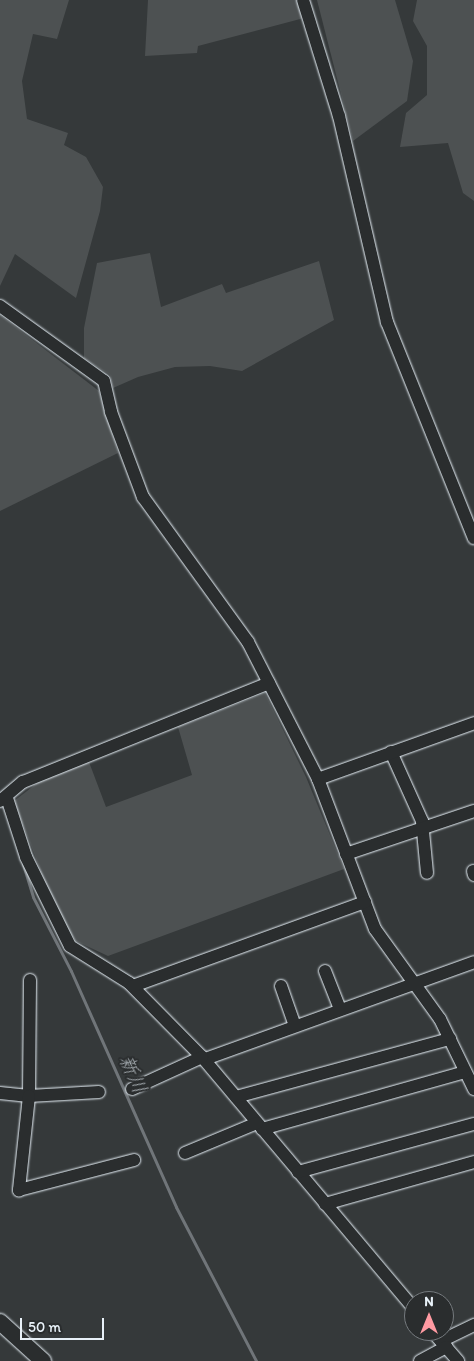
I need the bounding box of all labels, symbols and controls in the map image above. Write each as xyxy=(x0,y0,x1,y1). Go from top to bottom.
water label: 新川 xyxy=(114,1051,152,1097)
north arrow xyxy=(404,1291,454,1341)
text: N xyxy=(424,1293,434,1310)
scale bar xyxy=(22,1308,106,1340)
text: 50 m xyxy=(28,1318,61,1336)

